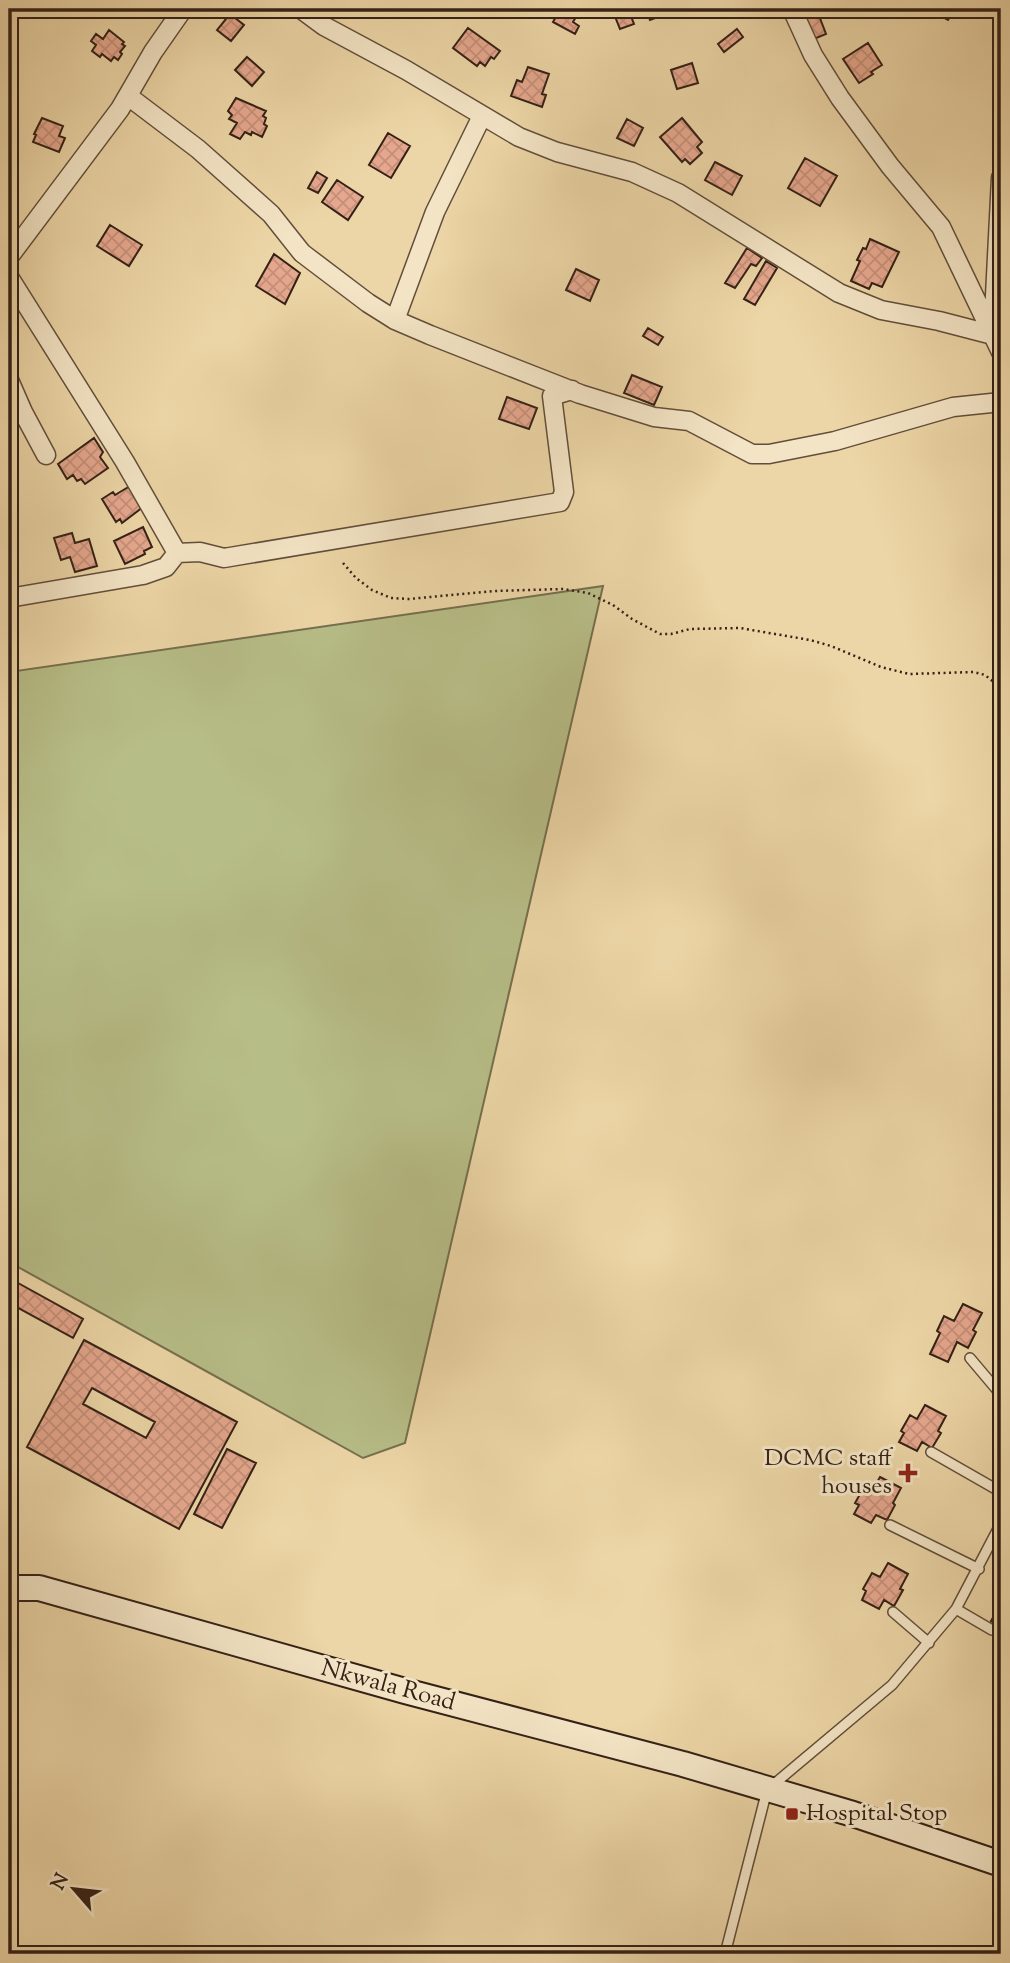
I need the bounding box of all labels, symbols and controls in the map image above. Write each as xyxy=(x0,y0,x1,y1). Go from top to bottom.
place label: DCMC staff houses xyxy=(764,1442,893,1504)
marker: DCMC staff houses xyxy=(898,1463,918,1483)
street label: Nkwala Road xyxy=(317,1652,460,1720)
place label: Hospital Stop xyxy=(806,1797,947,1831)
marker: Hospital Stop xyxy=(784,1806,800,1822)
north arrow xyxy=(38,1854,108,1924)
text: N xyxy=(46,1869,77,1895)

